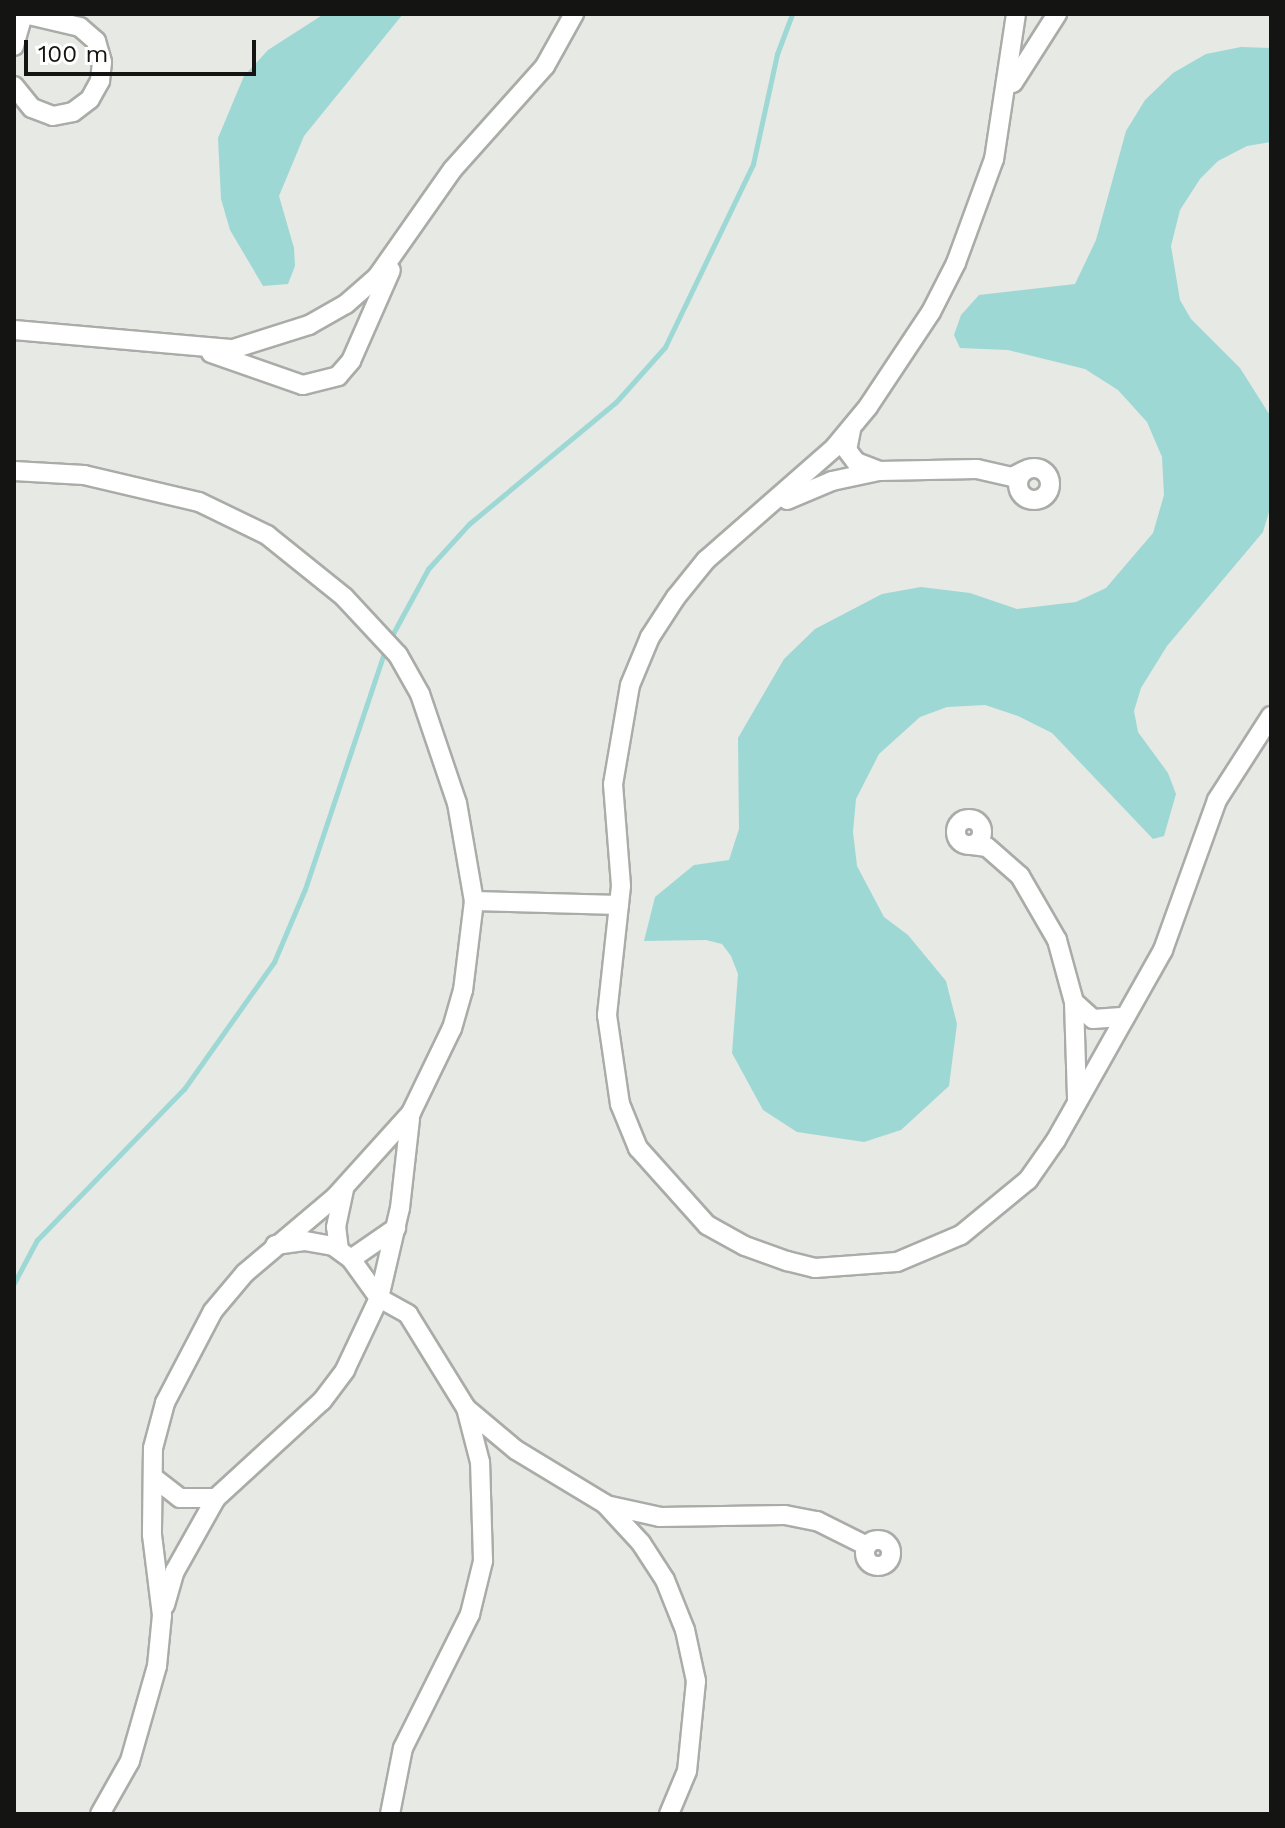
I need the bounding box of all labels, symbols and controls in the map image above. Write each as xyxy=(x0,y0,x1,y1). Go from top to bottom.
scale bar xyxy=(28,24,260,74)
text: 100 m xyxy=(38,40,108,68)

